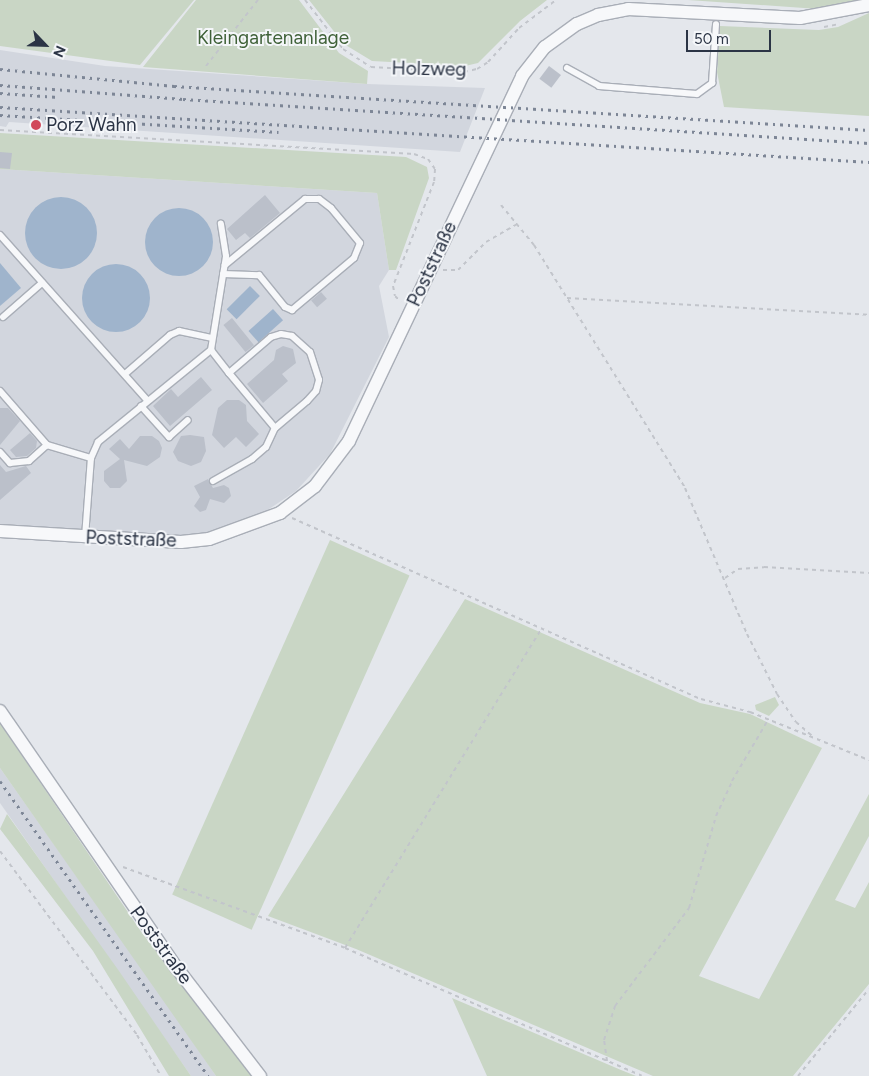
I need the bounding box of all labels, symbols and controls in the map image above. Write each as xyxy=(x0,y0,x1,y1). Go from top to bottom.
north arrow xyxy=(20,20,70,70)
scale bar xyxy=(689,20,774,52)
park label: Kleingartenanlage xyxy=(197,27,349,49)
text: 50 m xyxy=(694,30,729,48)
text: N xyxy=(49,43,69,60)
street label: Holzweg xyxy=(391,57,467,81)
place label: Porz Wahn xyxy=(46,114,137,136)
marker: Porz Wahn xyxy=(30,119,42,131)
street label: Poststraße xyxy=(402,218,462,310)
street label: Poststraße xyxy=(85,526,177,552)
street label: Poststraße xyxy=(125,901,197,989)

